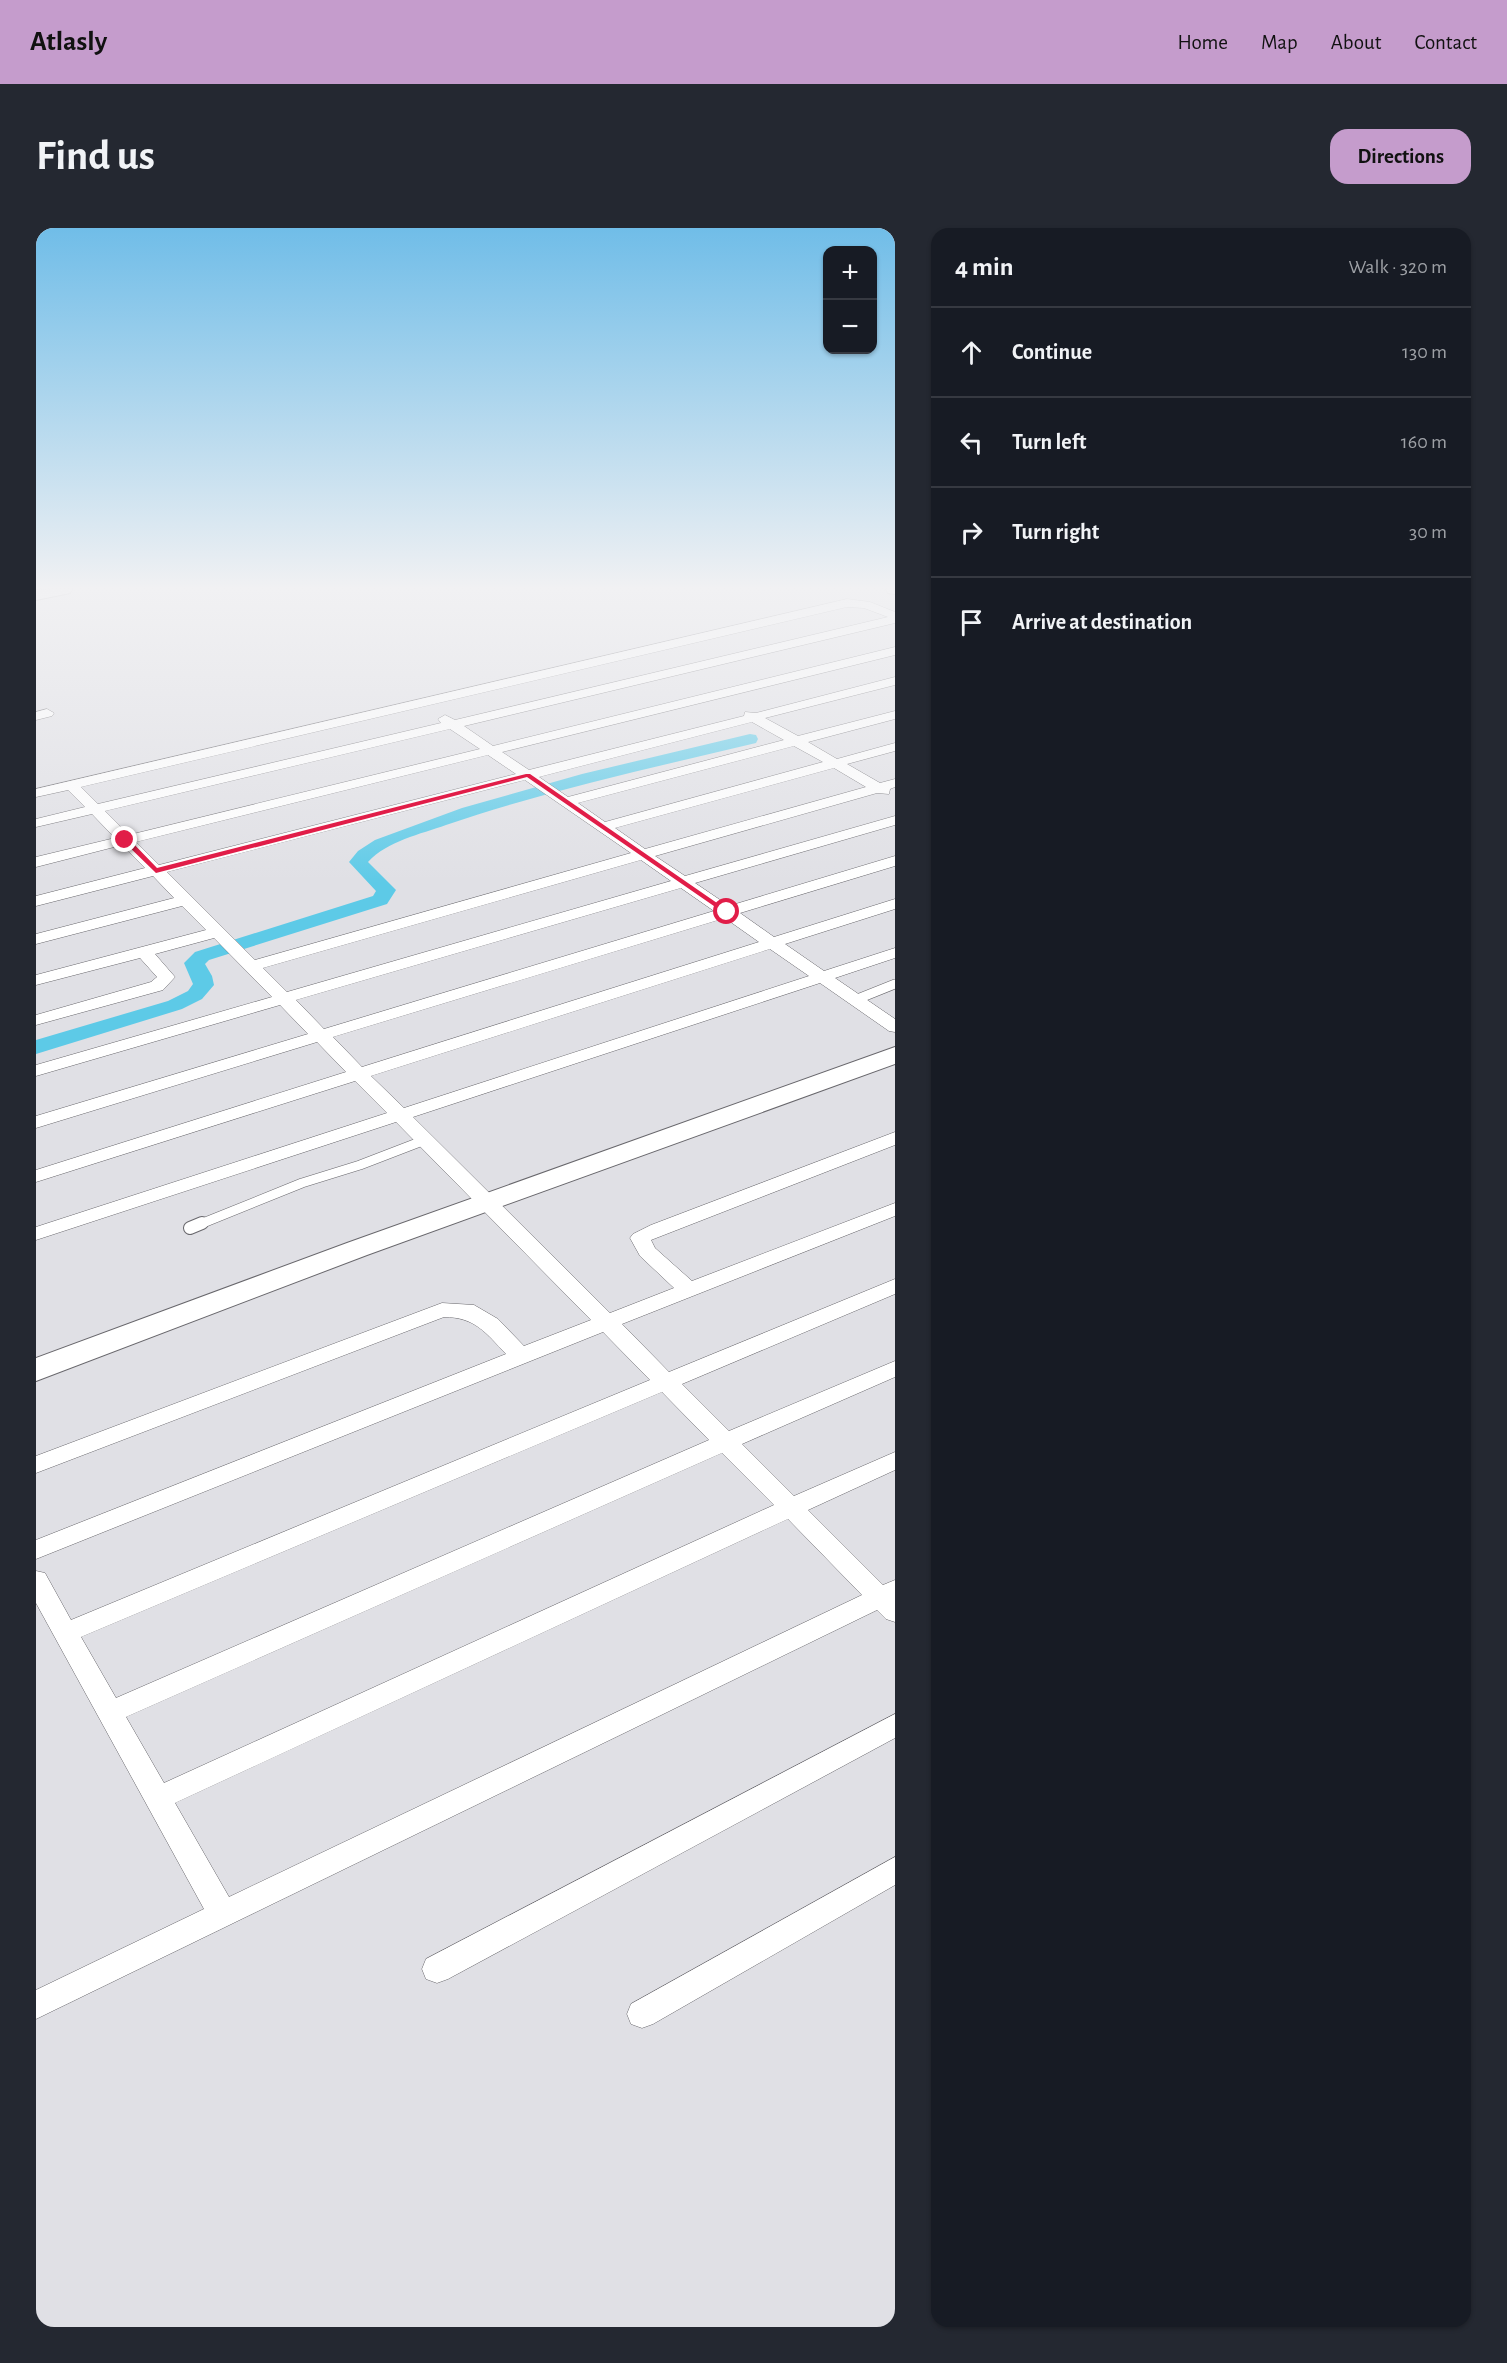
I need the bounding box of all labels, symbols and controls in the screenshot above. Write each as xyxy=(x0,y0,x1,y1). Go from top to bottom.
text: Atlasly xyxy=(30,28,107,56)
text: Home xyxy=(1177,32,1228,53)
text: Map xyxy=(1261,32,1298,53)
text: About xyxy=(1331,32,1381,53)
text: Contact xyxy=(1414,32,1477,53)
button: Directions xyxy=(1330,129,1471,184)
text: Find us xyxy=(36,135,155,177)
map controls xyxy=(823,246,877,354)
button: + xyxy=(823,246,877,300)
text: 4 min xyxy=(955,254,1014,280)
text: Walk · 320 m xyxy=(1349,257,1447,277)
button: − xyxy=(823,300,877,354)
icon: ahead xyxy=(955,336,988,369)
text: Continue xyxy=(1012,341,1092,363)
text: 130 m xyxy=(1402,342,1447,362)
icon: left xyxy=(955,426,988,459)
text: Turn left xyxy=(1012,431,1086,453)
text: 160 m xyxy=(1401,432,1447,452)
icon: right xyxy=(955,516,988,549)
text: Turn right xyxy=(1012,521,1099,543)
text: 30 m xyxy=(1409,522,1447,542)
icon: arrive xyxy=(955,606,988,639)
text: Arrive at destination xyxy=(1012,611,1192,633)
route end xyxy=(111,826,137,852)
route start xyxy=(713,898,739,924)

